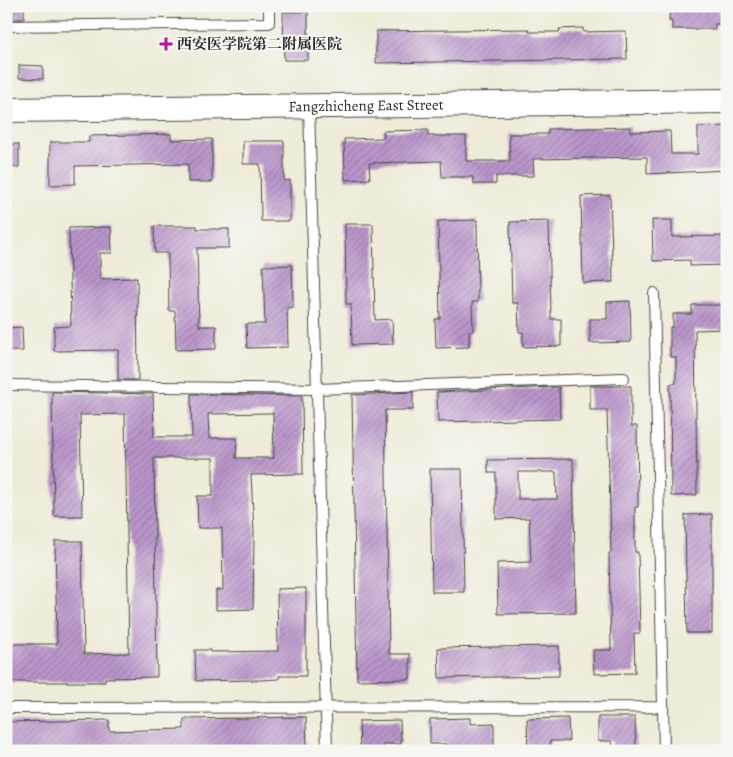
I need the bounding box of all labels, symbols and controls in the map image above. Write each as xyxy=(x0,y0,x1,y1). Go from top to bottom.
place label: 西安医学院第二附属医院 xyxy=(177,34,342,54)
marker: 西安医学院第二附属医院 xyxy=(159,37,173,51)
street label: Fangzhicheng East Street xyxy=(288,95,444,116)

